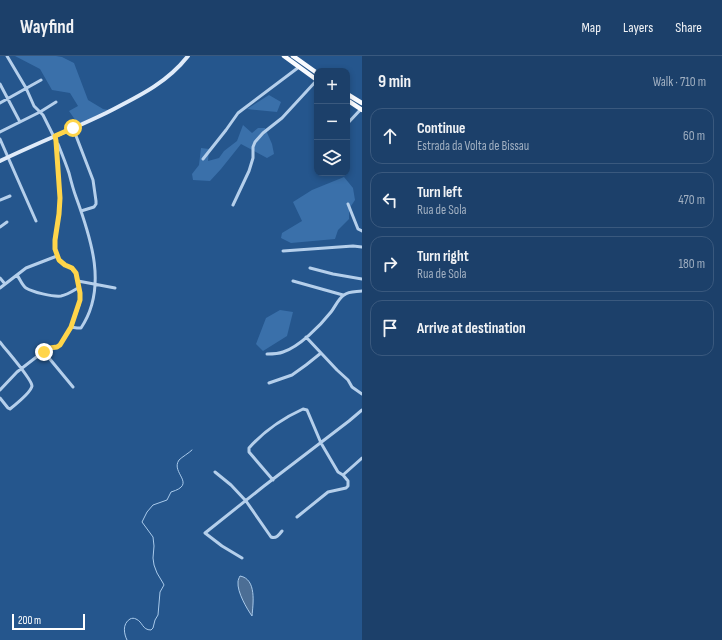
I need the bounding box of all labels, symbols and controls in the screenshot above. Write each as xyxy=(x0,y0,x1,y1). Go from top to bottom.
text: Wayfind xyxy=(20,16,74,39)
text: Map xyxy=(581,19,601,36)
text: Layers xyxy=(623,19,653,36)
text: Share xyxy=(675,19,702,36)
map controls xyxy=(314,68,350,176)
button: + xyxy=(314,68,350,104)
text: 9 min xyxy=(378,72,411,92)
text: Walk · 710 m xyxy=(653,74,706,90)
button: − xyxy=(314,104,350,140)
route start xyxy=(64,119,82,137)
text: Continue xyxy=(417,119,466,138)
icon: ahead xyxy=(379,125,401,147)
text: 60 m xyxy=(683,128,705,144)
text: Estrada da Volta de Bissau xyxy=(417,138,529,154)
button: layers xyxy=(314,140,350,176)
text: Turn left xyxy=(417,183,462,202)
icon: left xyxy=(379,189,401,211)
text: 470 m xyxy=(678,192,705,208)
text: Rua de Sola xyxy=(417,202,467,218)
text: Turn right xyxy=(417,247,469,266)
icon: right xyxy=(379,253,401,275)
text: 180 m xyxy=(679,256,705,272)
text: Rua de Sola xyxy=(417,266,467,282)
icon: arrive xyxy=(379,317,401,339)
text: Arrive at destination xyxy=(417,319,526,338)
route end xyxy=(35,343,53,361)
scale bar xyxy=(12,612,85,631)
text: 200 m xyxy=(18,614,41,627)

